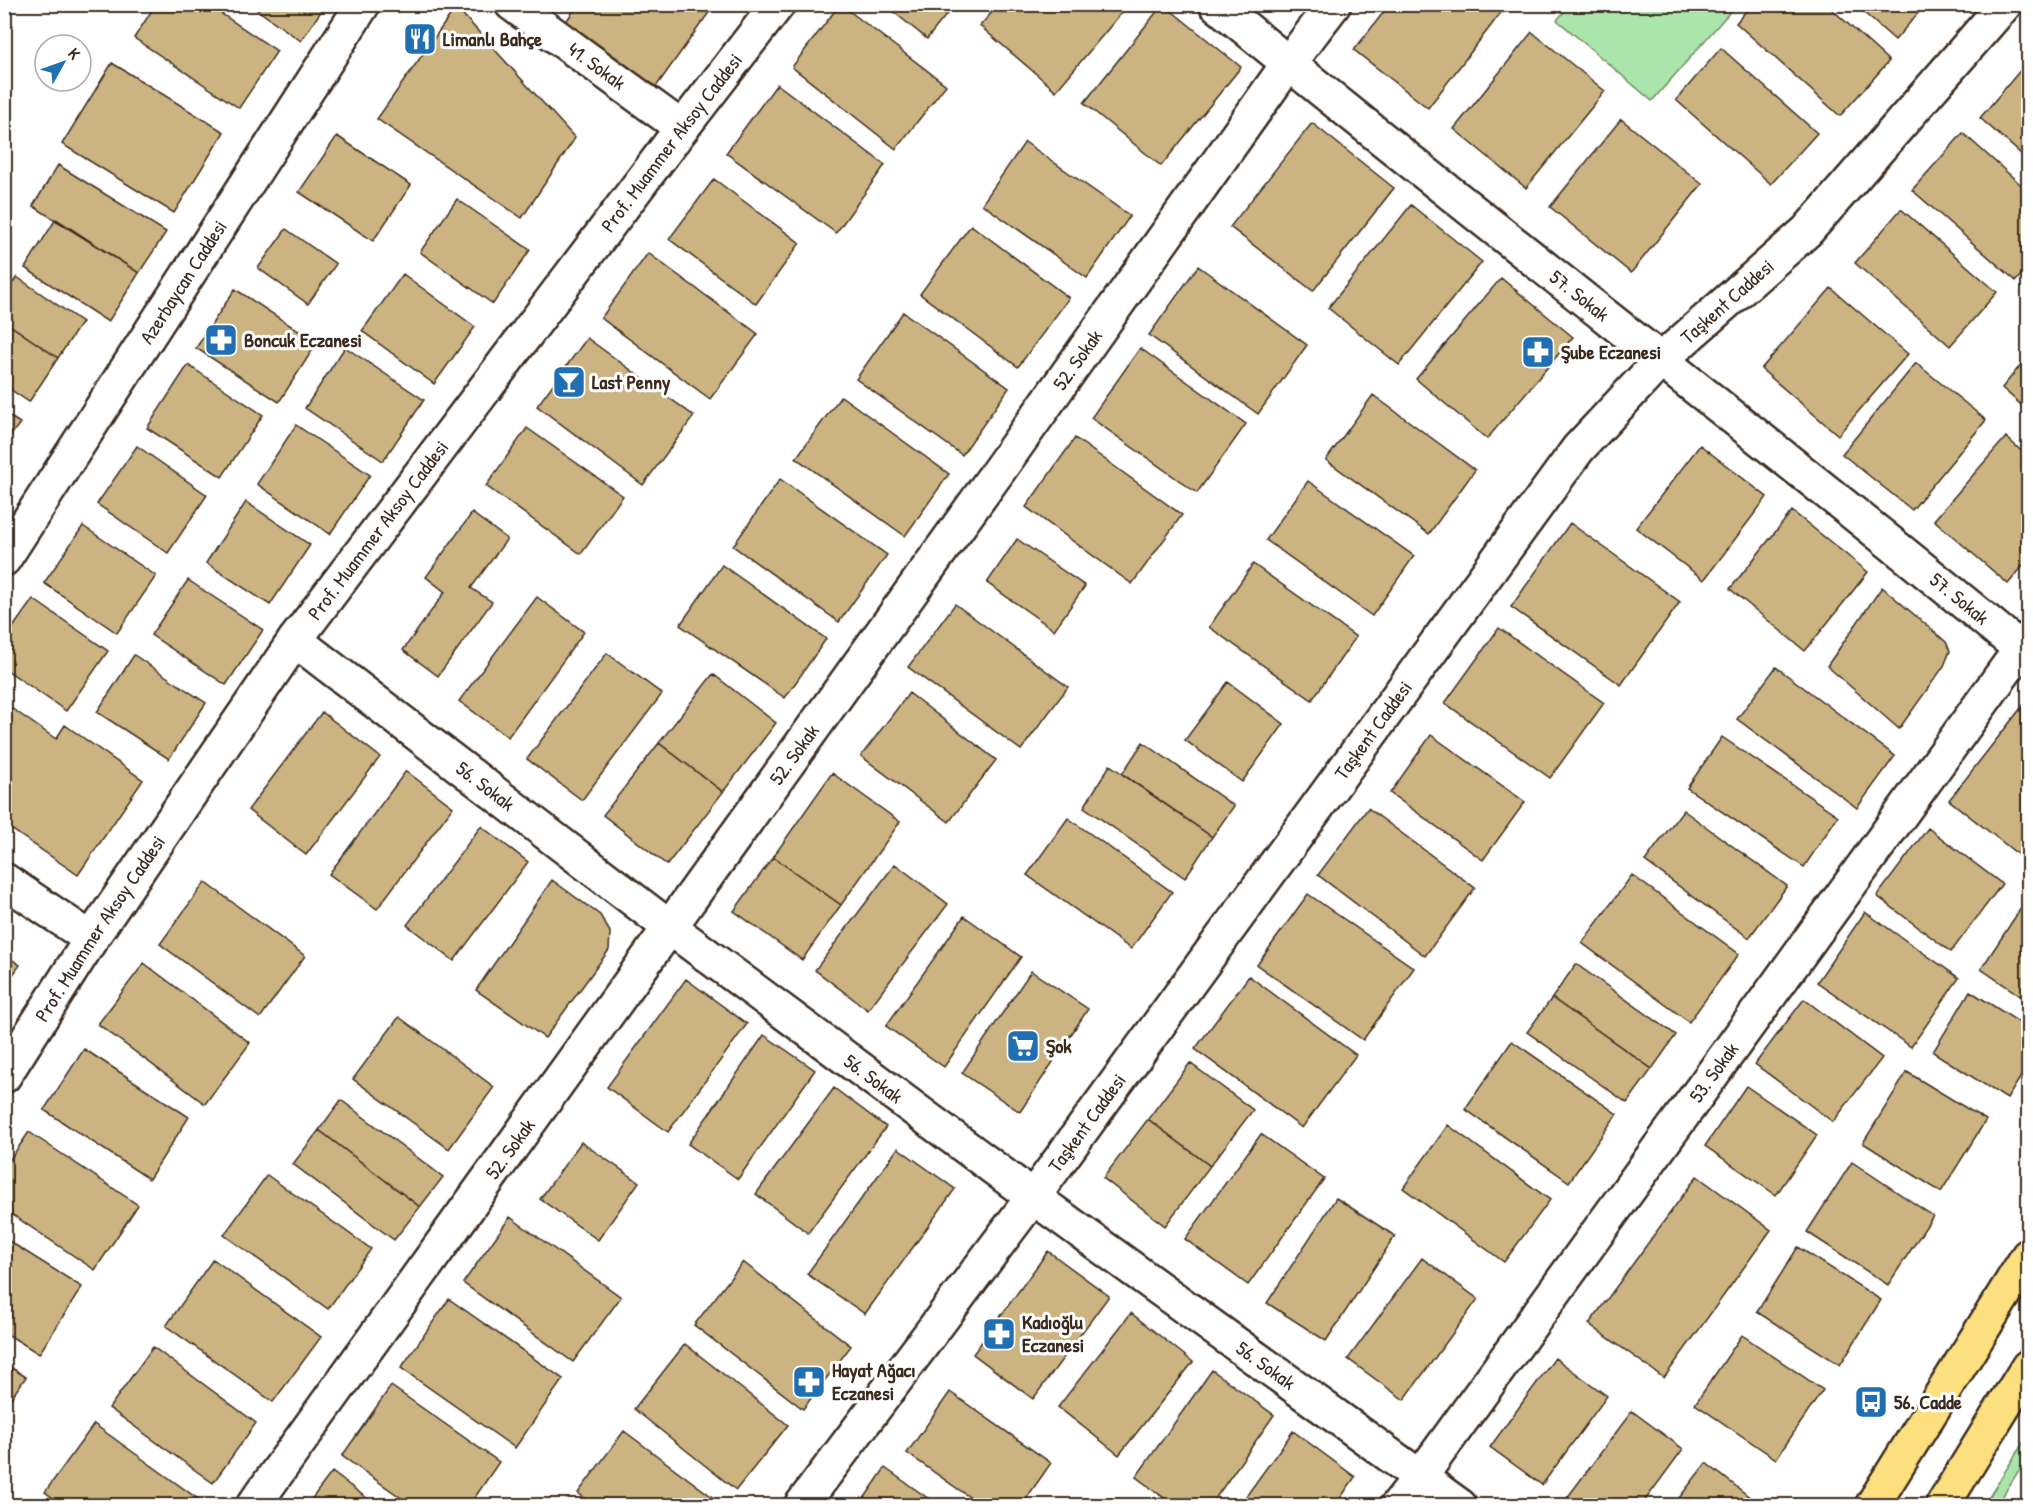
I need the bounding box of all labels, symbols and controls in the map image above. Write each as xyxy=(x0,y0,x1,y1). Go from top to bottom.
restaurant icon: Limanlı Bahçe xyxy=(402,21,438,57)
place label: Limanlı Bahçe xyxy=(443,25,542,52)
north arrow xyxy=(33,33,93,93)
street label: 41. Sokak xyxy=(563,35,631,96)
text: K xyxy=(63,43,86,64)
street label: Prof. Muammer Aksoy Caddesi xyxy=(594,47,748,237)
street label: Azerbaycan Caddesi xyxy=(133,215,233,349)
street label: Taşkent Caddesi xyxy=(1674,252,1779,350)
street label: 57. Sokak xyxy=(1544,263,1615,327)
pharmacy icon: Boncuk Eczanesi xyxy=(203,322,239,358)
street label: 52. Sokak xyxy=(1046,324,1108,395)
place label: Boncuk Eczanesi xyxy=(244,326,362,353)
pharmacy icon: Şube Eczanesi xyxy=(1520,334,1556,370)
place label: Şube Eczanesi xyxy=(1561,338,1661,365)
bar icon: Last Penny xyxy=(551,364,587,400)
place label: Last Penny xyxy=(592,368,671,396)
street label: Prof. Muammer Aksoy Caddesi xyxy=(301,435,454,625)
street label: 57. Sokak xyxy=(1924,566,1995,631)
street label: Taşkent Caddesi xyxy=(1328,675,1418,785)
street label: 52. Sokak xyxy=(763,719,825,790)
street label: 56. Sokak xyxy=(451,755,521,817)
street label: Prof. Muammer Aksoy Caddesi xyxy=(28,830,171,1027)
supermarket icon: Şok xyxy=(1005,1028,1041,1064)
place label: Şok xyxy=(1046,1032,1072,1059)
street label: 53. Sokak xyxy=(1682,1037,1744,1108)
street label: 56. Sokak xyxy=(839,1047,909,1109)
street label: Taşkent Caddesi xyxy=(1041,1068,1132,1178)
street label: 52. Sokak xyxy=(479,1113,541,1184)
place label: Kadıoğlu Eczanesi xyxy=(1022,1308,1084,1358)
pharmacy icon: Kadıoğlu Eczanesi xyxy=(981,1316,1017,1352)
street label: 56. Sokak xyxy=(1231,1334,1301,1396)
place label: Hayat Ağacı Eczanesi xyxy=(832,1356,916,1406)
pharmacy icon: Hayat Ağacı Eczanesi xyxy=(791,1364,827,1400)
bus stop icon: 56. Cadde xyxy=(1853,1384,1889,1420)
place label: 56. Cadde xyxy=(1894,1388,1962,1415)

